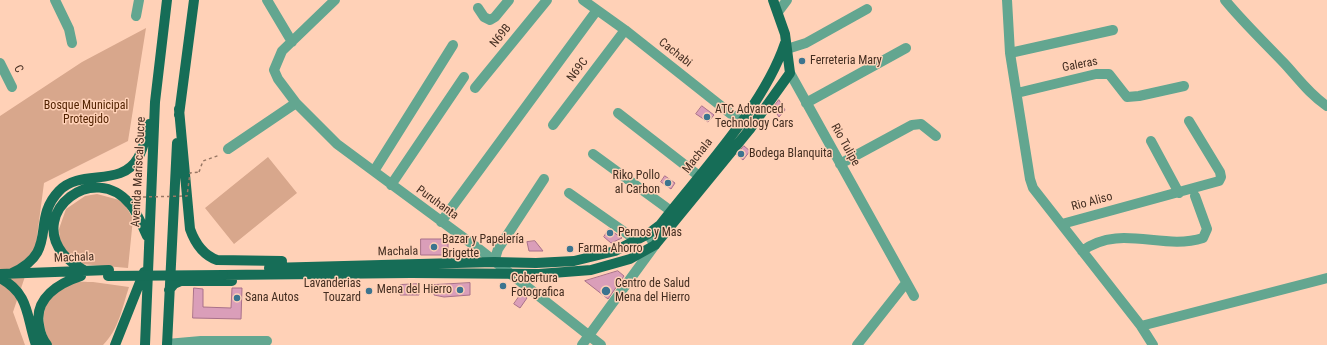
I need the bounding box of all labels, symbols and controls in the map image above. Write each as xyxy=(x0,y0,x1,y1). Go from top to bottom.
street label: N69B xyxy=(487,21,515,51)
street label: Cachabi xyxy=(655,36,695,70)
place label: Ferreteria Mary xyxy=(810,54,882,68)
street label: N69C xyxy=(564,55,592,85)
street label: Galeras xyxy=(1061,55,1099,75)
marker: Ferreteria Mary xyxy=(797,56,807,66)
street label: C xyxy=(10,63,26,75)
park label: Bosque Municipal Protegido xyxy=(44,99,128,127)
place label: ATC Advanced Technology Cars xyxy=(715,103,794,131)
marker: ATC Advanced Technology Cars xyxy=(702,112,712,122)
street label: Avenida Mariscal Sucre xyxy=(129,116,149,228)
street label: Rio Tulipe xyxy=(827,121,863,169)
street label: Machala xyxy=(680,136,716,176)
place label: Bodega Blanquita xyxy=(749,147,832,161)
marker: Bodega Blanquita xyxy=(736,149,746,159)
place label: Riko Pollo al Carbon xyxy=(613,169,660,197)
marker: Riko Pollo al Carbon xyxy=(663,178,673,188)
street label: Puruhanta xyxy=(413,183,461,223)
street label: Rio Aliso xyxy=(1070,190,1114,214)
place label: Pernos y Mas xyxy=(618,226,682,240)
marker: Pernos y Mas xyxy=(605,228,615,238)
place label: Bazar y Papelería Brigette xyxy=(442,233,524,261)
marker: Bazar y Papelería Brigette xyxy=(429,242,439,252)
place label: Farma Ahorro xyxy=(578,242,642,256)
street label: Machala xyxy=(378,244,418,260)
marker: Farma Ahorro xyxy=(565,244,575,254)
street label: Machala xyxy=(54,250,94,266)
place label: Cobertura Fotografica xyxy=(511,272,564,300)
place label: Lavanderias Touzard xyxy=(304,277,361,305)
place label: Centro de Salud Mena del Hierro xyxy=(615,277,690,305)
marker: Cobertura Fotografica xyxy=(498,281,508,291)
place label: Mena del Hierro xyxy=(377,283,452,297)
marker: Mena del Hierro xyxy=(455,285,465,295)
marker: Centro de Salud Mena del Hierro xyxy=(600,285,612,297)
marker: Lavanderias Touzard xyxy=(364,286,374,296)
place label: Sana Autos xyxy=(245,291,299,305)
marker: Sana Autos xyxy=(232,293,242,303)

